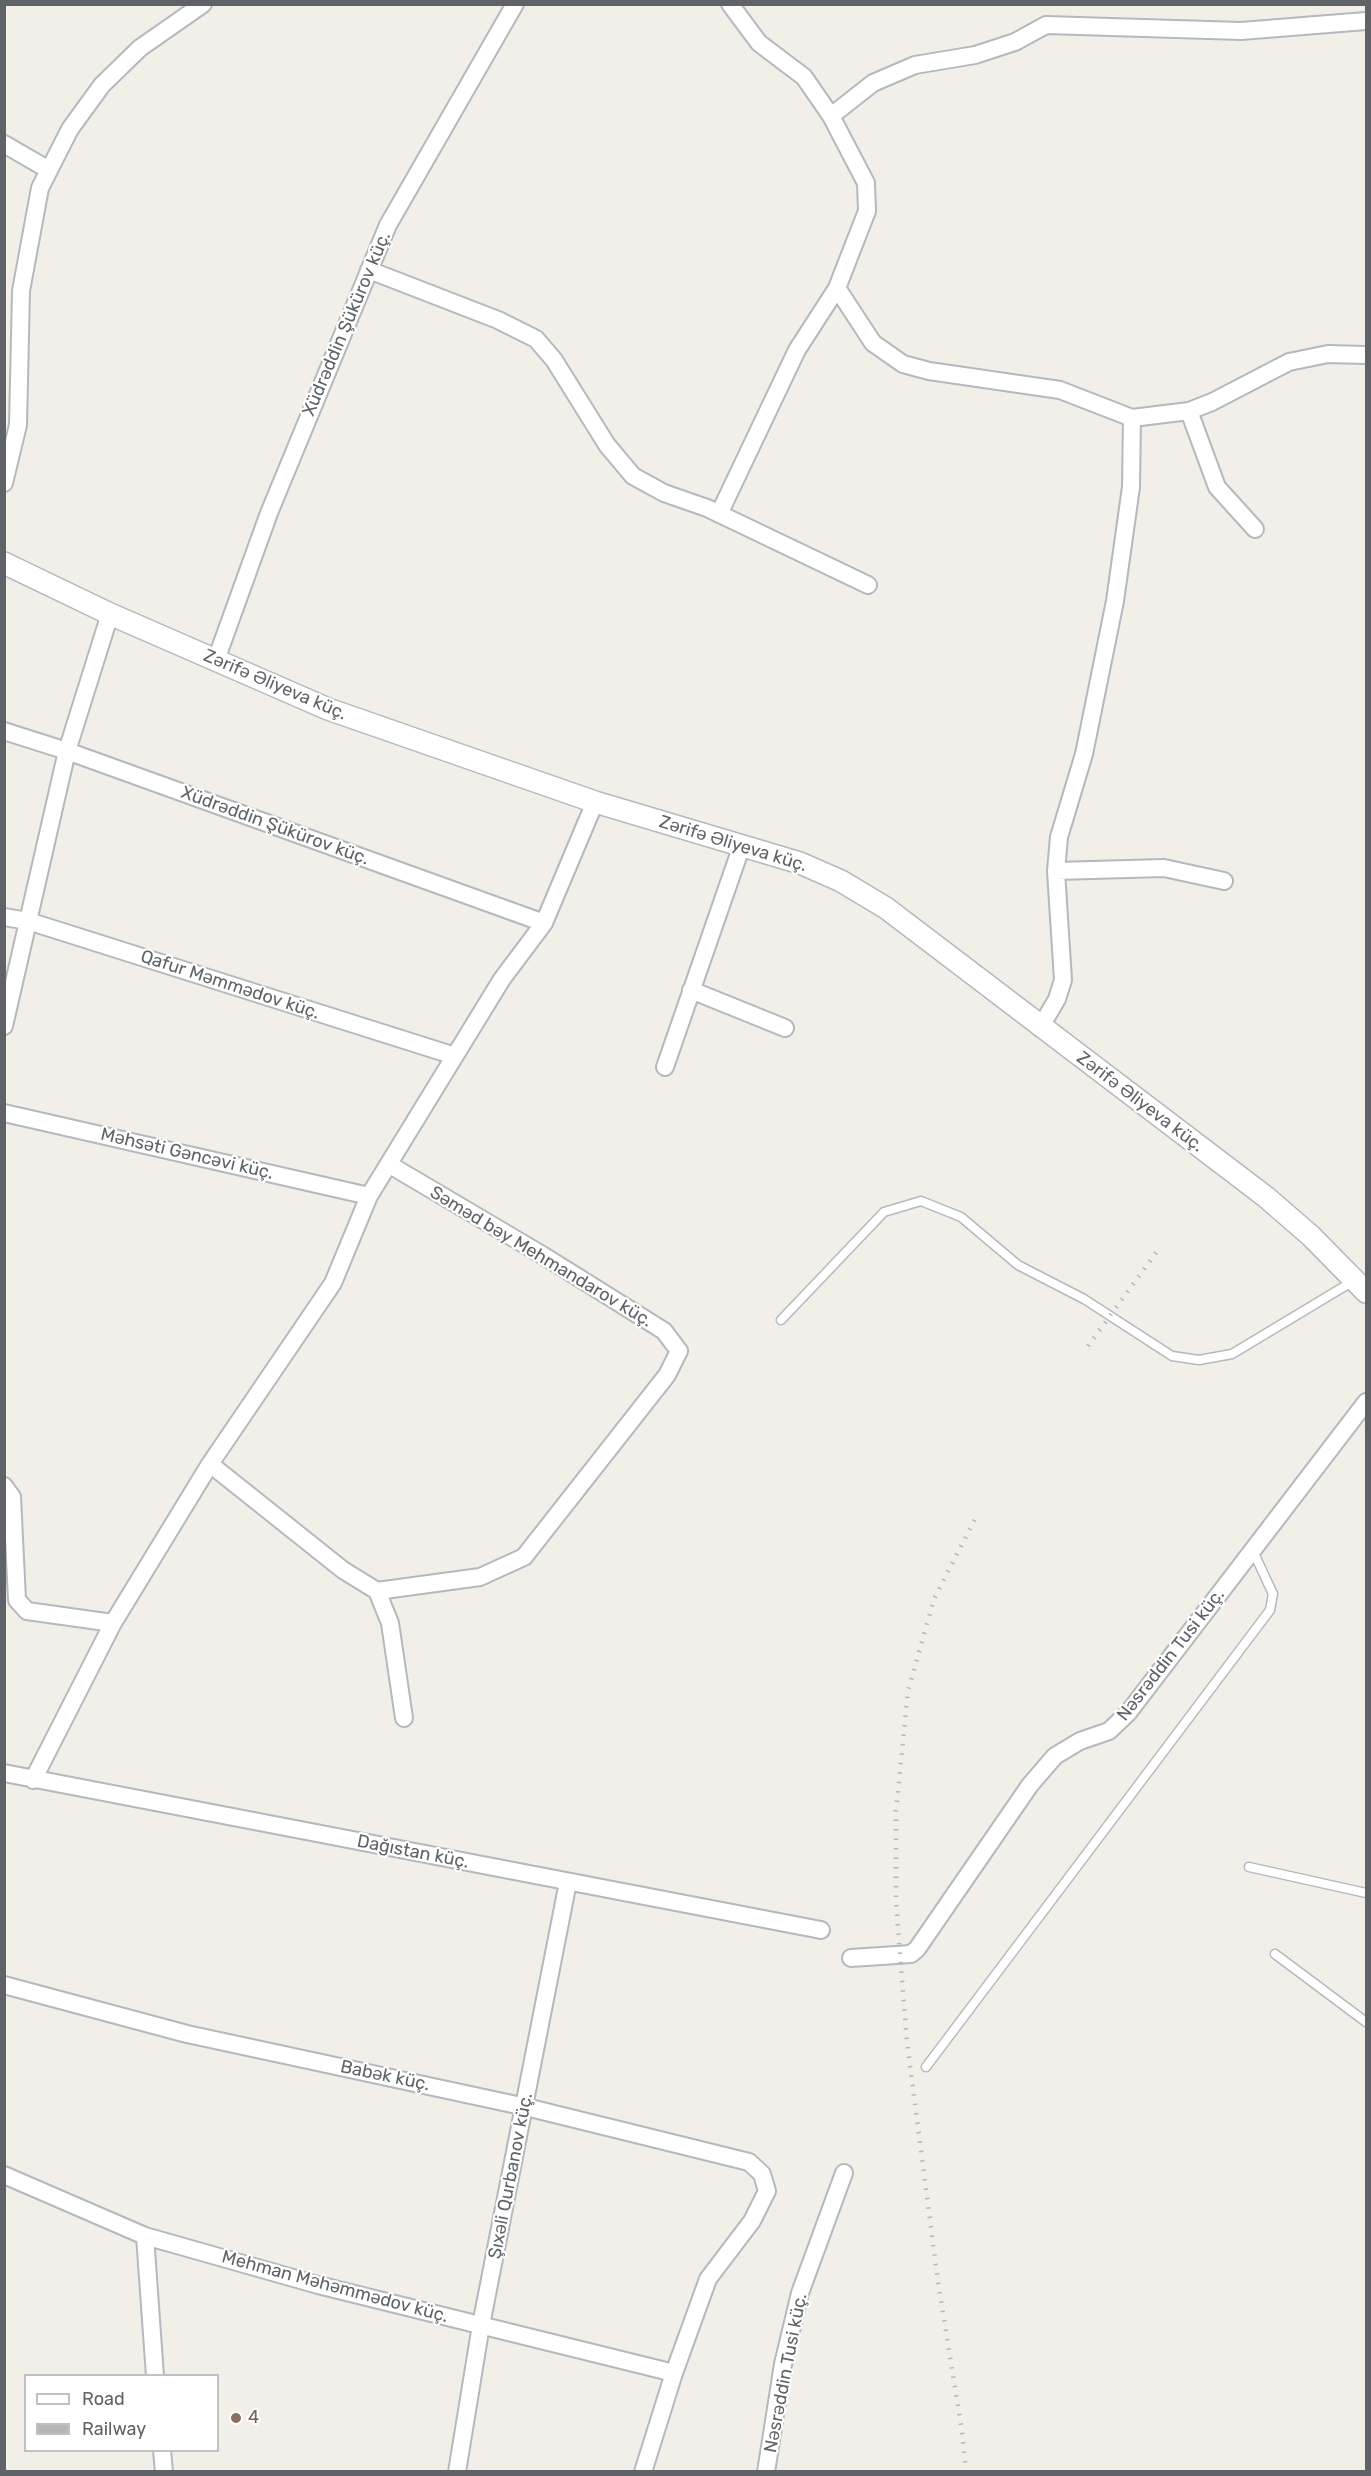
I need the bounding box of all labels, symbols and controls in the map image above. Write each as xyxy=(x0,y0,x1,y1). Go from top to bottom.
street label: Xüdrəddin Şükürov küç. xyxy=(298,229,396,419)
street label: Zərifə Əliyeva küç. xyxy=(200,645,350,725)
street label: Xüdrəddin Şükürov küç. xyxy=(178,782,372,870)
street label: Zərifə Əliyeva küç. xyxy=(656,811,810,877)
street label: Qafur Məmmədov küç. xyxy=(138,946,322,1024)
street label: Zərifə Əliyeva küç. xyxy=(1072,1047,1208,1157)
street label: Məhsəti Gəncəvi küç. xyxy=(98,1124,276,1184)
street label: Səməd bəy Mehmandarov küç. xyxy=(426,1182,656,1332)
street label: Nəsrəddin Tusi küç. xyxy=(1113,1585,1229,1725)
street label: Dağıstan küç. xyxy=(355,1831,471,1873)
street label: Babək küç. xyxy=(338,2056,432,2096)
street label: Şıxəli Qurbanov küç. xyxy=(484,2091,538,2261)
street label: Mehman Məhəmmədov küç. xyxy=(219,2246,451,2328)
street label: Nəsrəddin Tusi küç. xyxy=(760,2291,812,2455)
legend xyxy=(24,2374,219,2452)
text: Road xyxy=(82,2388,125,2410)
place label: 4 xyxy=(248,2407,259,2429)
marker: 4 xyxy=(229,2411,243,2425)
text: Railway xyxy=(82,2418,146,2440)

